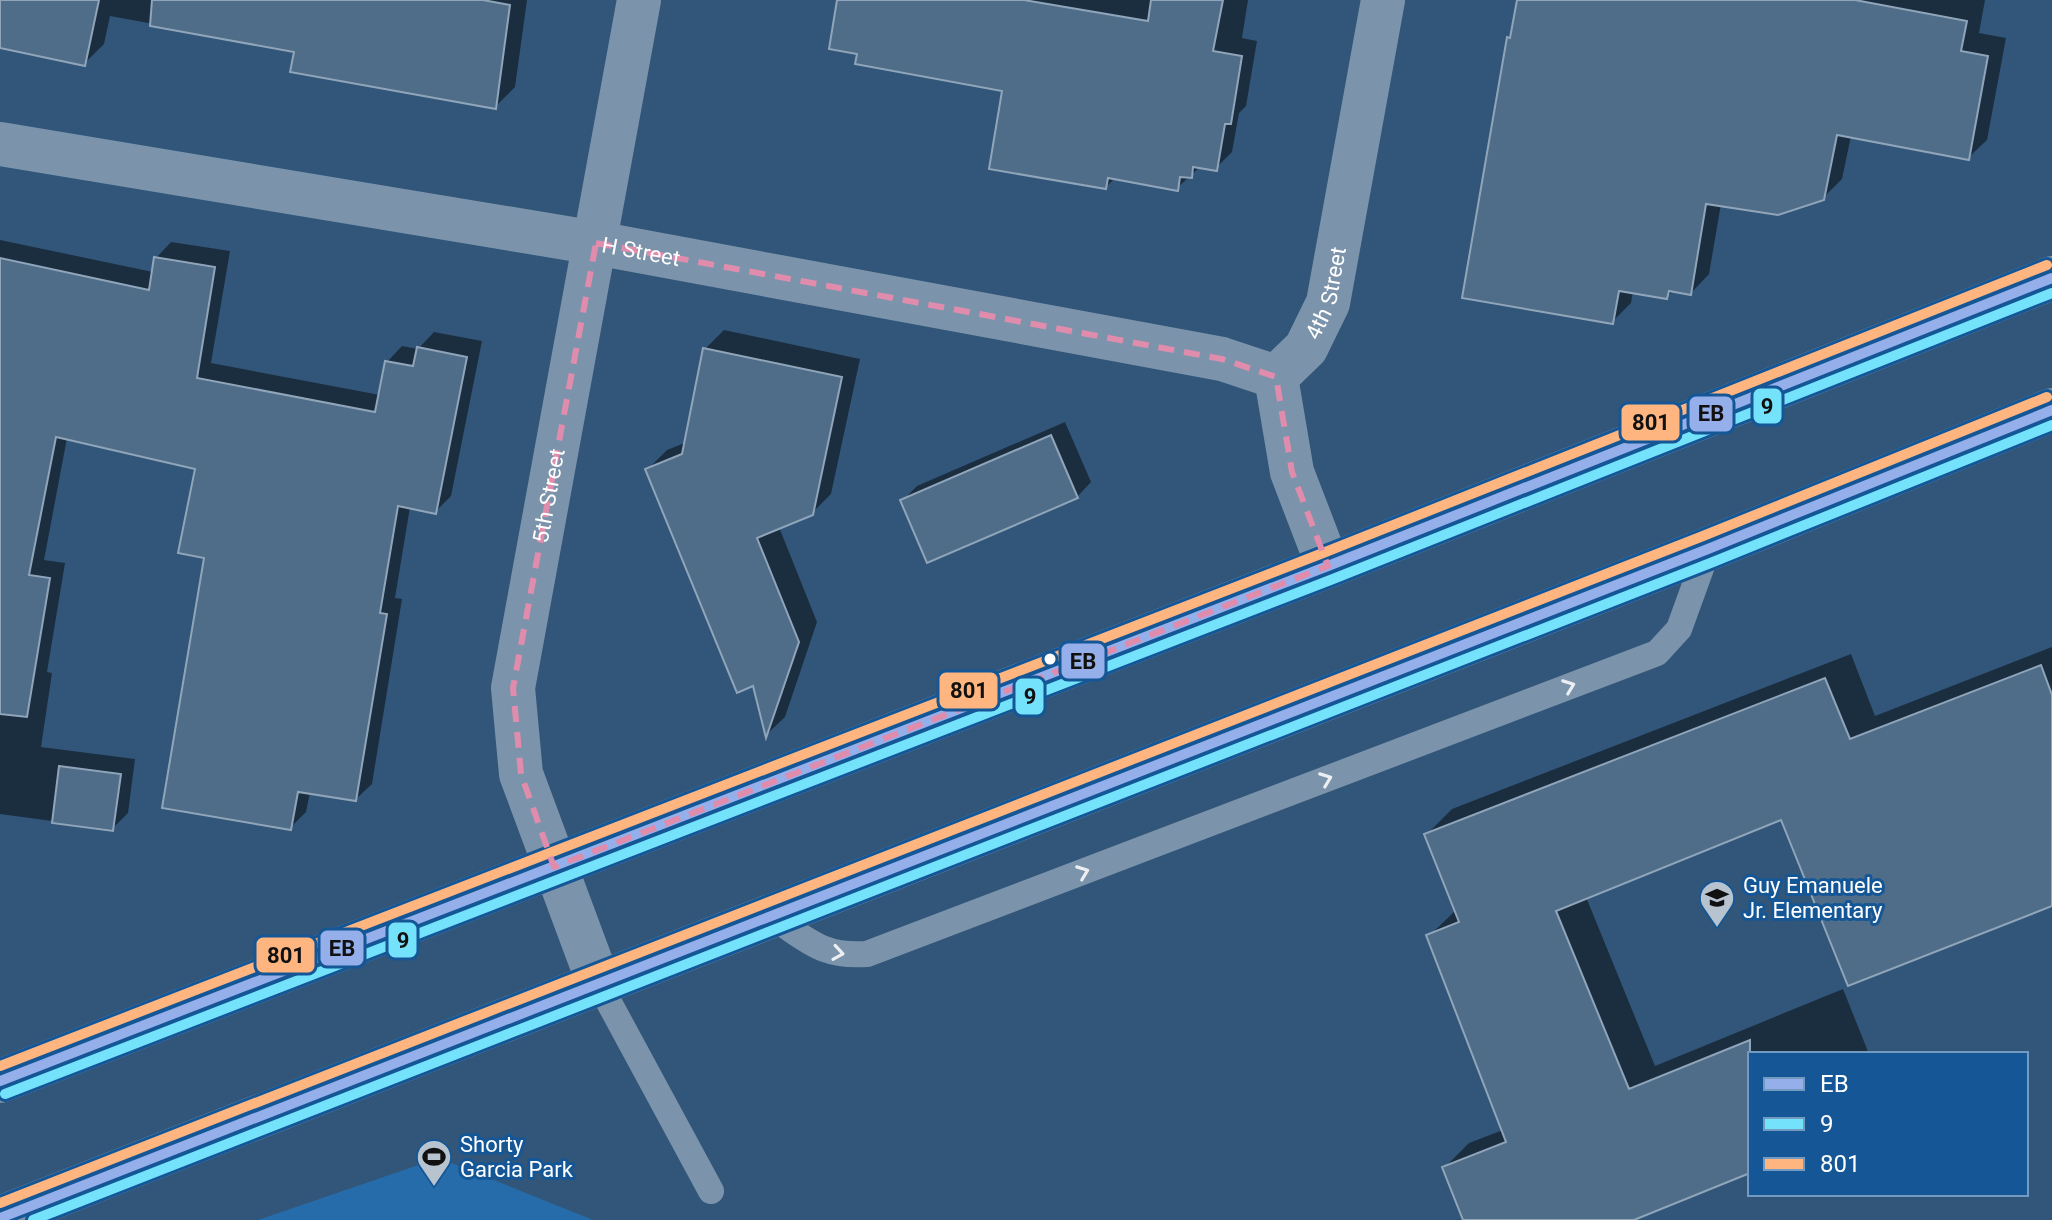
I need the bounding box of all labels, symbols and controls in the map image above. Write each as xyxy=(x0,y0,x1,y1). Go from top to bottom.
street label: H Street xyxy=(600,232,682,271)
street label: 4th Street xyxy=(1300,245,1350,343)
line badge: 9 xyxy=(1752,387,1783,425)
text: 9 xyxy=(1761,394,1773,419)
line badge: EB xyxy=(1688,395,1734,433)
text: EB xyxy=(1698,401,1724,426)
line badge: 801 xyxy=(1620,403,1681,442)
text: 801 xyxy=(1632,410,1670,435)
street label: 5th Street xyxy=(527,446,569,545)
line badge: EB xyxy=(1060,642,1106,680)
text: EB xyxy=(1070,649,1096,674)
unlabelled marker xyxy=(1042,651,1058,667)
line badge: 801 xyxy=(938,671,999,710)
line badge: 9 xyxy=(1014,677,1045,716)
text: 801 xyxy=(950,678,988,703)
one-way arrow xyxy=(1561,679,1575,696)
text: 9 xyxy=(1024,684,1036,709)
one-way arrow xyxy=(1318,772,1332,789)
one-way arrow xyxy=(1075,865,1089,882)
place label: Guy Emanuele Jr. Elementary xyxy=(1743,873,1883,923)
school or university icon: Guy Emanuele Jr. Elementary xyxy=(1698,879,1736,929)
line badge: 9 xyxy=(387,921,418,959)
text: 9 xyxy=(397,928,409,953)
line badge: EB xyxy=(319,929,365,967)
line badge: 801 xyxy=(255,936,316,974)
text: EB xyxy=(329,936,355,961)
text: 801 xyxy=(267,943,305,968)
one-way arrow xyxy=(832,944,845,961)
legend xyxy=(1748,1052,2028,1196)
text: EB xyxy=(1820,1070,1849,1098)
text: 9 xyxy=(1820,1110,1834,1138)
place label: Shorty Garcia Park xyxy=(460,1132,574,1182)
sports icon: Shorty Garcia Park xyxy=(415,1138,453,1188)
text: 801 xyxy=(1820,1150,1860,1178)

